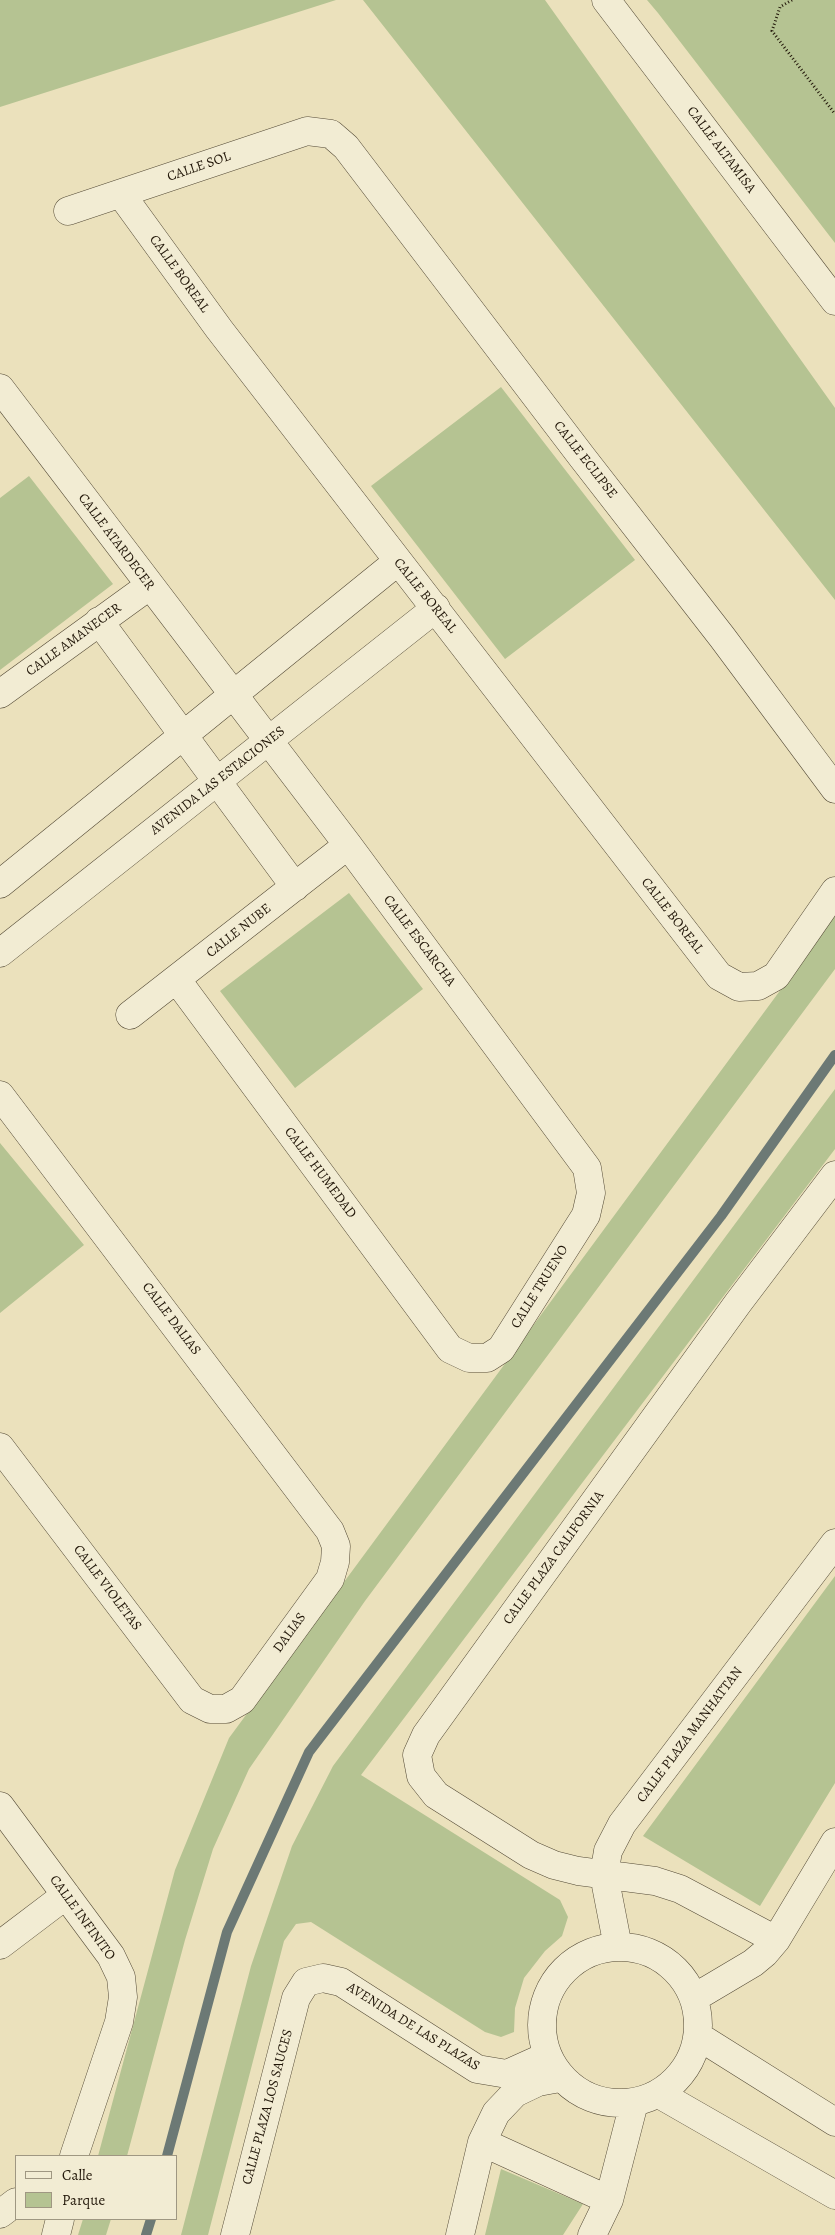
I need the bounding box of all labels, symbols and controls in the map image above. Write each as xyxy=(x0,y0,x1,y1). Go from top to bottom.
street label: CALLE ALTAMISA xyxy=(683,103,759,197)
street label: CALLE SOL xyxy=(165,148,233,186)
street label: CALLE BOREAL xyxy=(145,232,213,316)
street label: CALLE ECLIPSE xyxy=(550,418,620,502)
street label: CALLE ATARDECER xyxy=(74,490,158,594)
street label: CALLE BOREAL xyxy=(390,555,460,637)
street label: CALLE AMANECER xyxy=(23,600,125,680)
street label: AVENIDA LAS ESTACIONES xyxy=(147,723,289,839)
street label: CALLE BOREAL xyxy=(637,875,707,957)
street label: CALLE ESCARCHA xyxy=(379,892,459,990)
street label: CALLE NUBE xyxy=(203,900,275,962)
street label: CALLE HUMEDAD xyxy=(280,1124,360,1222)
street label: CALLE TRUENO xyxy=(508,1242,572,1332)
street label: CALLE DALIAS xyxy=(138,1279,204,1359)
street label: CALLE PLAZA CALIFORNIA xyxy=(500,1488,608,1628)
street label: CALLE VIOLETAS xyxy=(69,1542,145,1634)
street label: DALIAS xyxy=(270,1610,310,1656)
street label: CALLE PLAZA MANHATTAN xyxy=(633,1664,747,1806)
street label: CALLE INFINITO xyxy=(46,1872,118,1964)
street label: AVENIDA DE LAS PLAZAS xyxy=(343,1979,483,2075)
street label: CALLE PLAZA LOS SAUCES xyxy=(239,2027,297,2187)
legend xyxy=(15,2155,178,2220)
text: Calle xyxy=(62,2165,92,2185)
text: Parque xyxy=(62,2190,105,2210)

